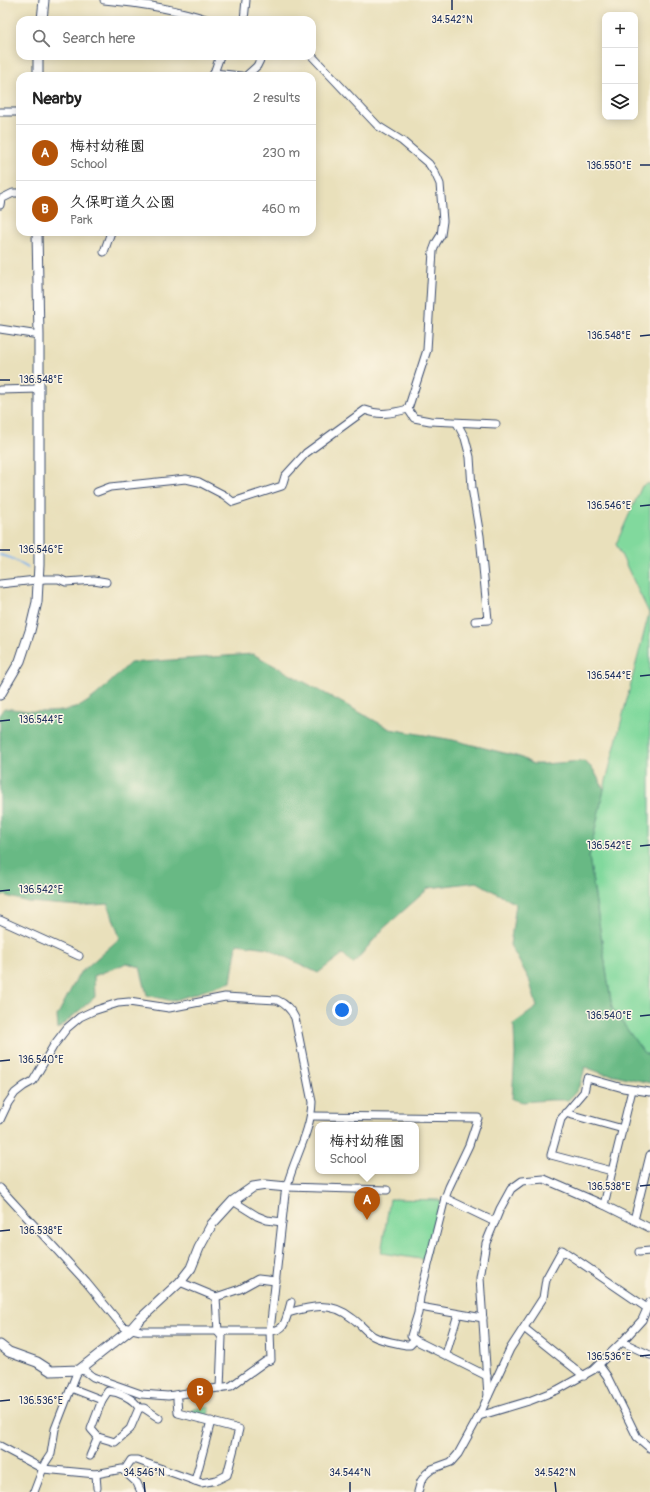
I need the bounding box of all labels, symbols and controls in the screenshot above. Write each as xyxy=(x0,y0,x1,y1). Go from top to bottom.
map controls xyxy=(602,12,638,120)
button: + xyxy=(602,12,638,48)
text: 34.542°N xyxy=(431,14,473,26)
search box xyxy=(16,16,316,60)
icon: search xyxy=(30,27,52,49)
text: Search here xyxy=(62,29,135,48)
button: − xyxy=(602,48,638,84)
button: layers xyxy=(602,84,638,120)
text: Nearby xyxy=(32,88,81,109)
text: 2 results xyxy=(253,90,300,106)
text: 梅村幼稚園 xyxy=(70,137,145,156)
text: A xyxy=(41,145,49,161)
text: 230 m xyxy=(263,145,300,161)
text: School xyxy=(70,156,107,172)
text: 136.550°E xyxy=(587,160,631,172)
text: 久保町道久公園 xyxy=(70,193,175,212)
text: B xyxy=(41,201,49,217)
text: 460 m xyxy=(262,201,300,217)
text: Park xyxy=(70,212,93,228)
text: 136.548°E xyxy=(587,330,631,342)
text: 136.548°E xyxy=(19,374,63,386)
text: 136.546°E xyxy=(587,500,631,512)
text: 136.546°E xyxy=(19,544,63,556)
text: 136.544°E xyxy=(587,670,631,682)
text: 136.544°E xyxy=(19,714,63,726)
text: 136.542°E xyxy=(587,840,631,852)
text: 136.542°E xyxy=(19,884,63,896)
your location xyxy=(332,1000,352,1020)
text: 136.540°E xyxy=(586,1010,632,1022)
text: 136.540°E xyxy=(18,1054,64,1066)
popup xyxy=(315,1122,419,1174)
text: 梅村幼稚園 xyxy=(329,1132,405,1151)
text: School xyxy=(329,1151,367,1167)
text: 136.538°E xyxy=(587,1181,631,1193)
pin: A xyxy=(354,1187,380,1220)
text: 136.538°E xyxy=(19,1225,63,1237)
text: 136.536°E xyxy=(587,1351,631,1363)
pin: B xyxy=(187,1378,213,1411)
text: 136.536°E xyxy=(19,1395,63,1407)
text: 34.546°N xyxy=(123,1467,165,1479)
text: 34.544°N xyxy=(329,1467,371,1479)
text: 34.542°N xyxy=(534,1467,576,1479)

